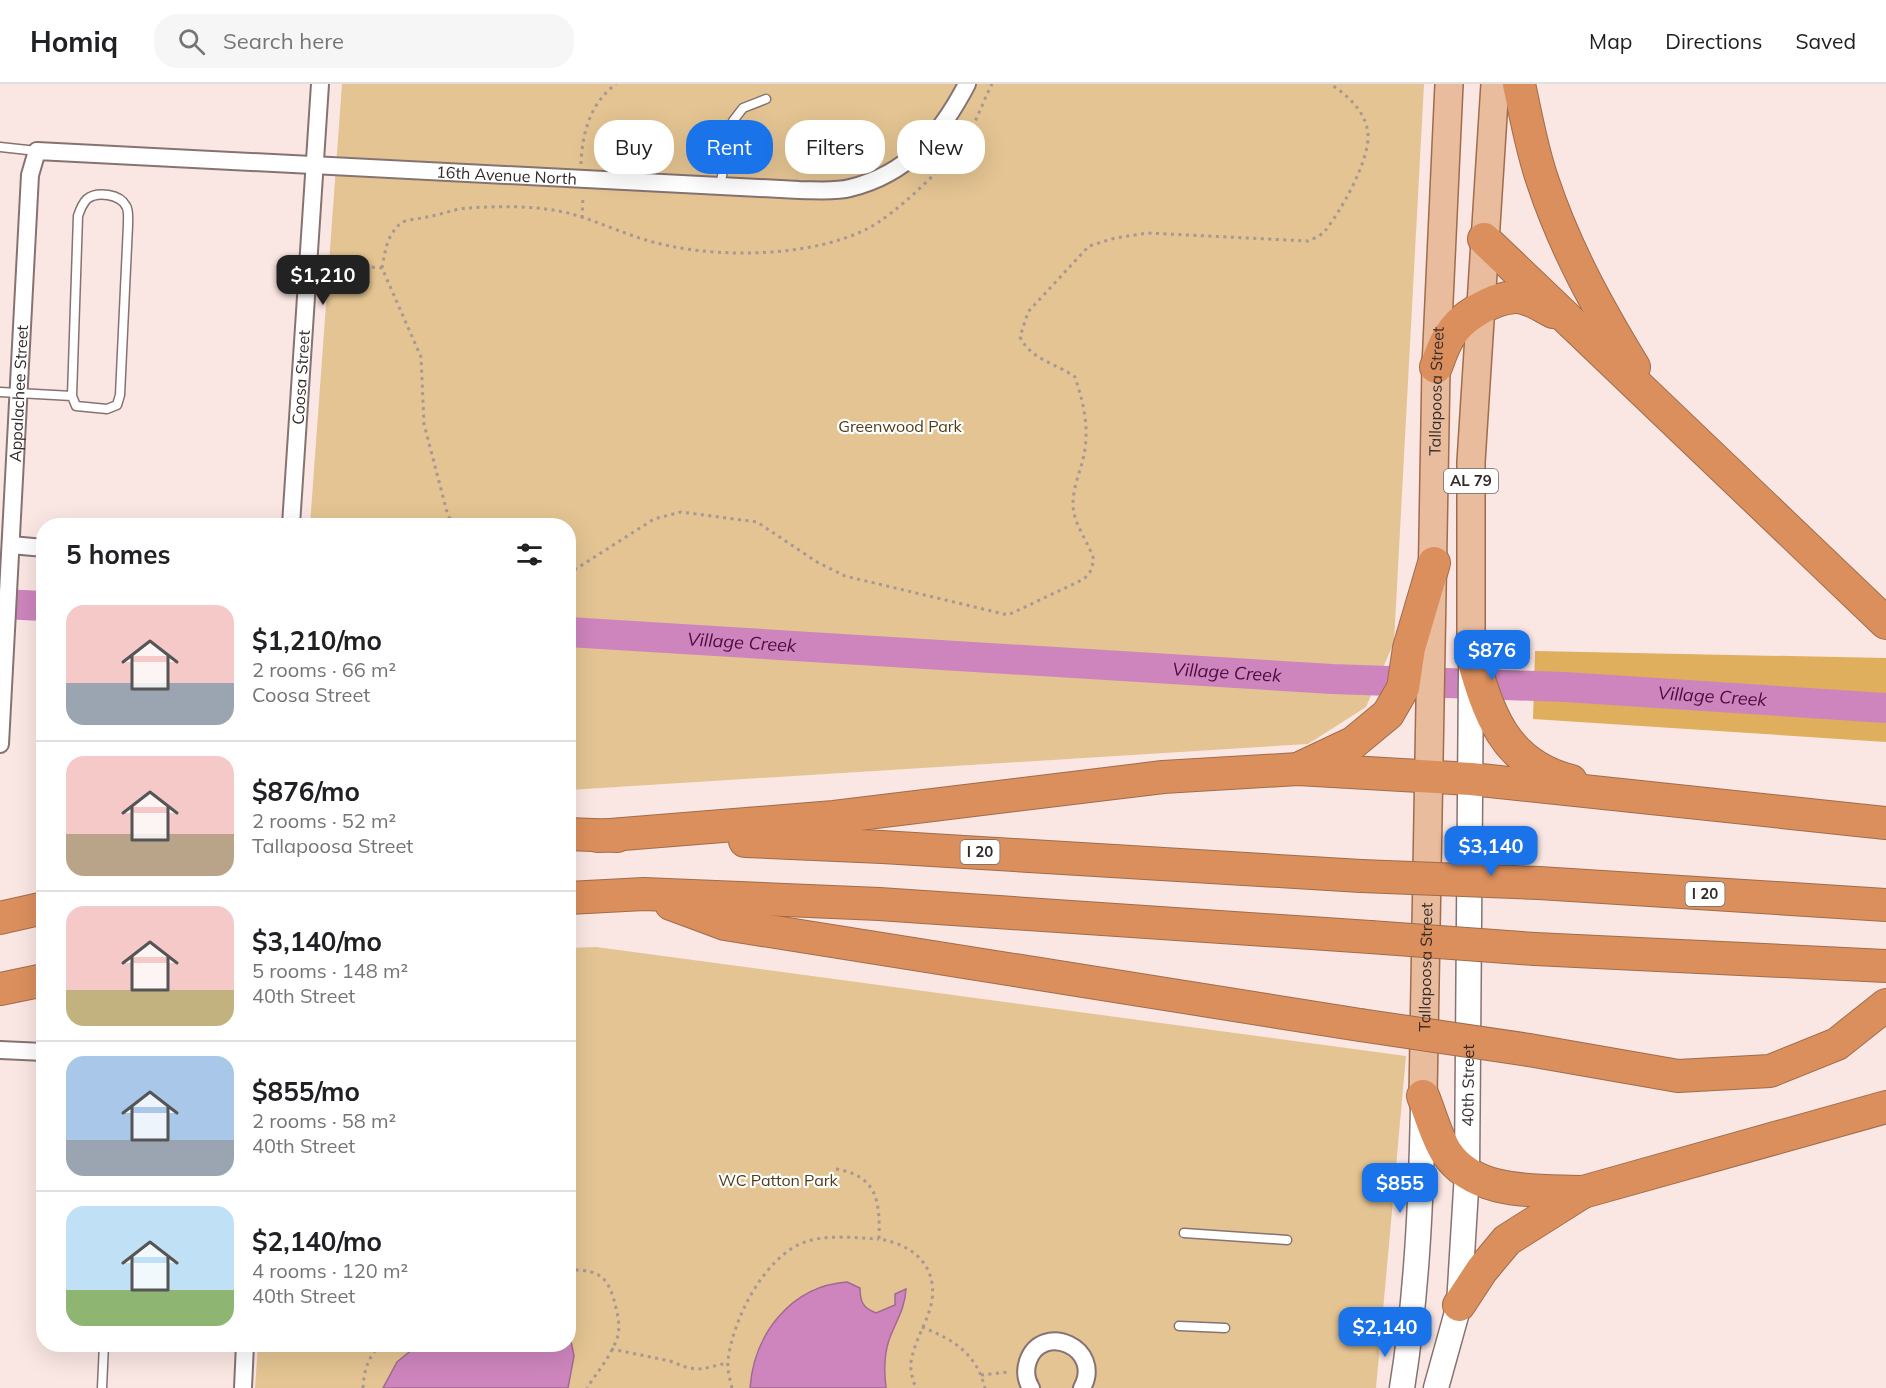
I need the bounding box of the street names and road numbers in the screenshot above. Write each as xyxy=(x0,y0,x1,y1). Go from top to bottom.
street label: 16th Avenue North xyxy=(436,161,577,189)
street label: Appalachee Street xyxy=(5,324,32,463)
street label: Tallapoosa Street xyxy=(1424,326,1448,456)
street label: Coosa Street xyxy=(288,329,314,425)
road number: AL 79 xyxy=(1444,469,1498,493)
road number: I 20 xyxy=(960,840,1000,864)
road number: I 20 xyxy=(1686,882,1724,906)
street label: Tallapoosa Street xyxy=(1414,902,1436,1032)
street label: 40th Street xyxy=(1457,1044,1478,1127)

